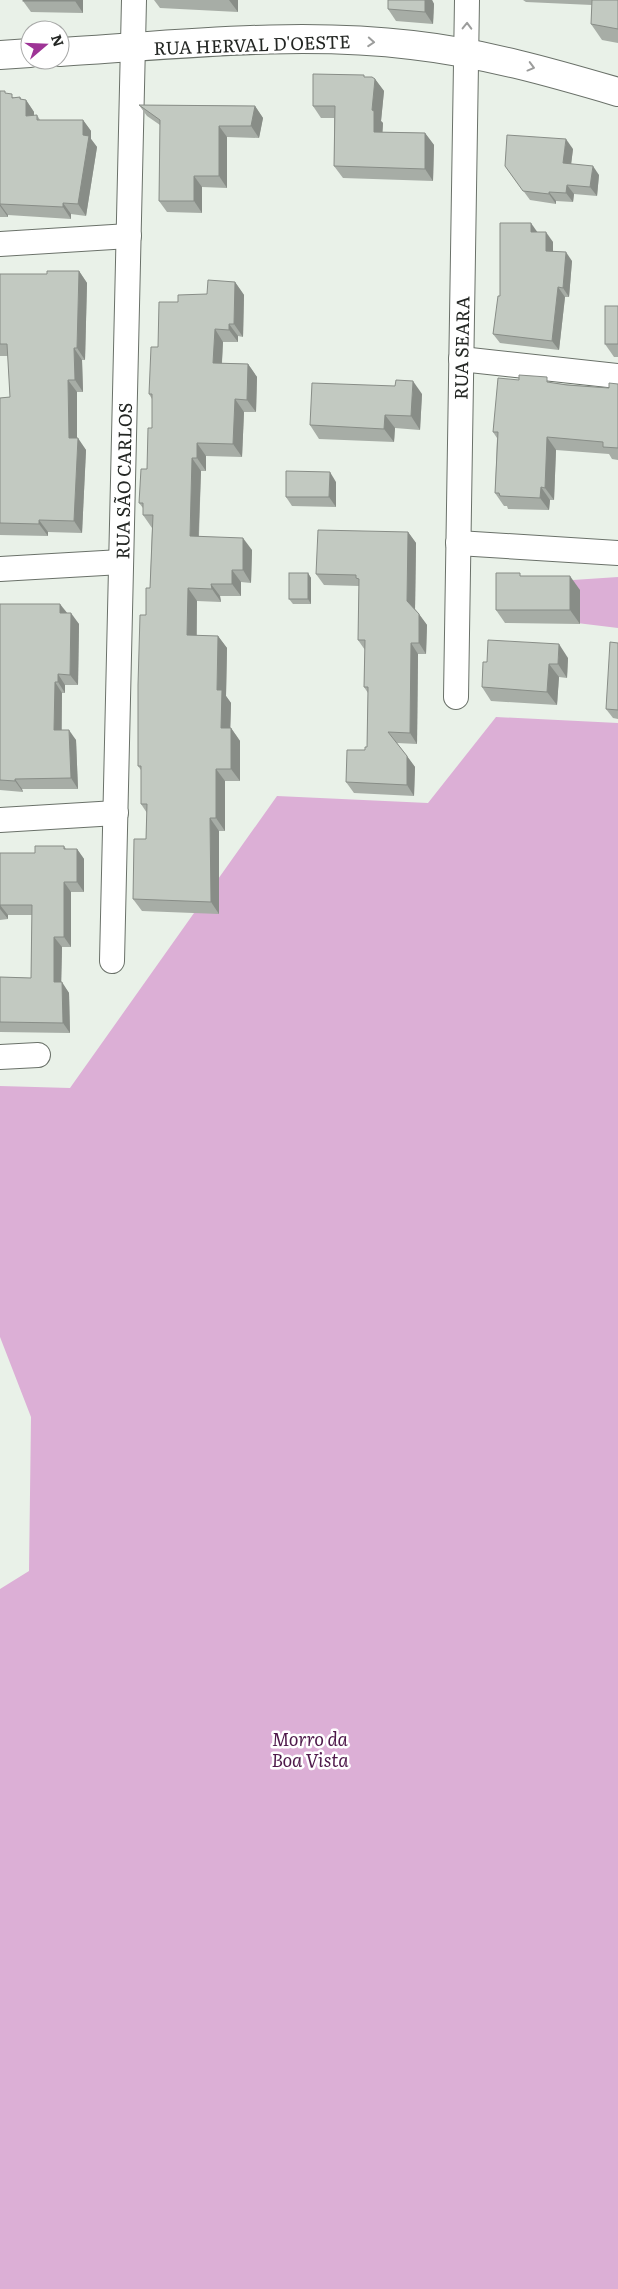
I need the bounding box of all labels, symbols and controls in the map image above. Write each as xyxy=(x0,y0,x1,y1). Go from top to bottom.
north arrow xyxy=(20,20,70,70)
one-way arrow xyxy=(462,22,472,30)
street label: RUA HERVAL D'OESTE xyxy=(153,27,351,61)
text: N xyxy=(47,32,70,49)
one-way arrow xyxy=(367,36,375,47)
one-way arrow xyxy=(527,61,536,72)
street label: RUA SEARA xyxy=(447,296,475,400)
street label: RUA SÃO CARLOS xyxy=(108,402,138,560)
park label: Morro da Boa Vista xyxy=(271,1725,349,1773)

